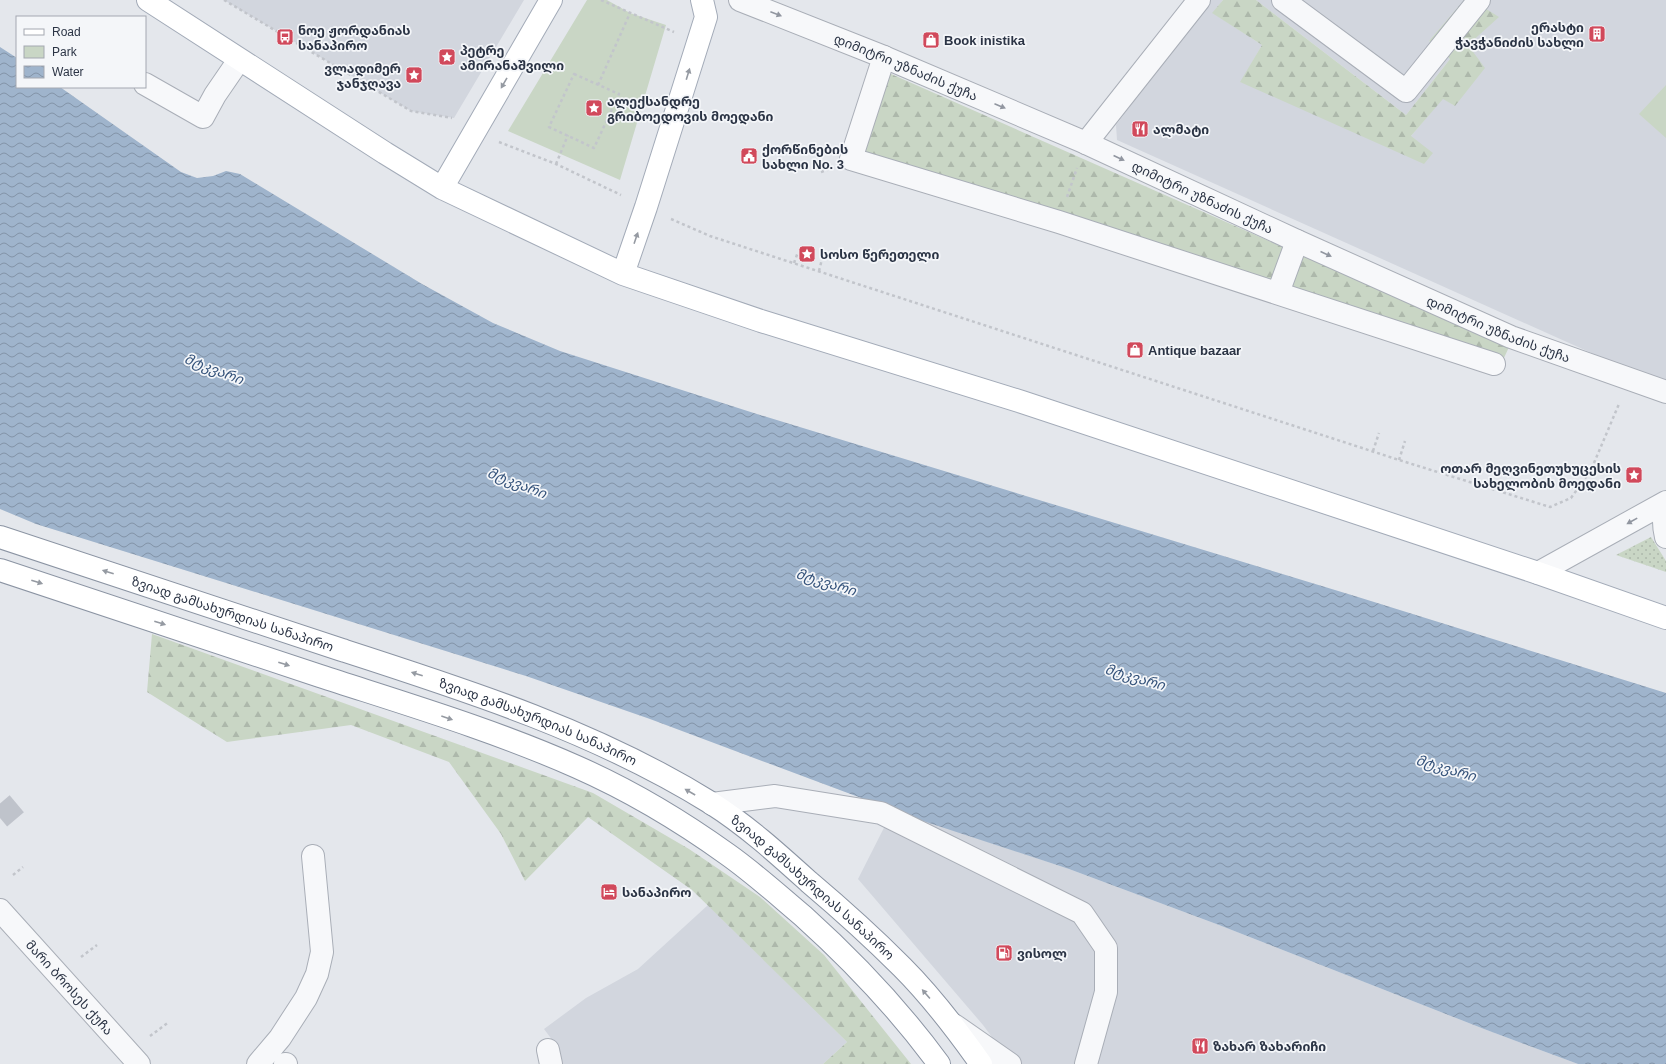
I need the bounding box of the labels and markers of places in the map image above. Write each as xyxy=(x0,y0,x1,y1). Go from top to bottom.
place label: ერასტი ჭავჭანიძის სახლი xyxy=(1455,20,1584,51)
place label: ნოე ჟორდანიას სანაპირო xyxy=(298,23,411,53)
building icon: ერასტი ჭავჭანიძის სახლი xyxy=(1587,24,1607,44)
bus stop icon: ნოე ჟორდანიას სანაპირო xyxy=(275,27,295,47)
shop icon: Book inistika xyxy=(921,30,941,50)
place label: Book inistika xyxy=(944,33,1026,48)
place label: პეტრე ამირანაშვილი xyxy=(460,43,564,74)
place icon: პეტრე ამირანაშვილი xyxy=(437,47,457,67)
place label: ვლადიმერ ჯანჯღავა xyxy=(324,61,401,91)
place icon: ვლადიმერ ჯანჯღავა xyxy=(404,65,424,85)
place label: ალექსანდრე გრიბოედოვის მოედანი xyxy=(607,94,774,125)
place icon: ალექსანდრე გრიბოედოვის მოედანი xyxy=(584,98,604,118)
restaurant icon: ალმატი xyxy=(1130,119,1150,139)
place label: ალმატი xyxy=(1153,122,1209,138)
place label: ქორწინების სახლი No. 3 xyxy=(762,142,848,173)
public building icon: ქორწინების სახლი No. 3 xyxy=(739,146,759,166)
place icon: სოსო წერეთელი xyxy=(797,244,817,264)
place label: სოსო წერეთელი xyxy=(820,247,939,263)
shop icon: Antique bazaar xyxy=(1125,340,1145,360)
place label: Antique bazaar xyxy=(1148,343,1241,358)
place label: ოთარ მეღვინეთუხუცესის სახელობის მოედანი xyxy=(1440,461,1621,492)
place icon: ოთარ მეღვინეთუხუცესის სახელობის მოედანი xyxy=(1624,465,1644,485)
hotel icon: სანაპირო xyxy=(599,882,619,902)
place label: სანაპირო xyxy=(622,885,692,900)
fuel station icon: ვისოლ xyxy=(994,943,1014,963)
place label: ვისოლ xyxy=(1017,946,1067,962)
restaurant icon: ზახარ ზახარიჩი xyxy=(1190,1036,1210,1056)
place label: ზახარ ზახარიჩი xyxy=(1213,1039,1326,1054)

